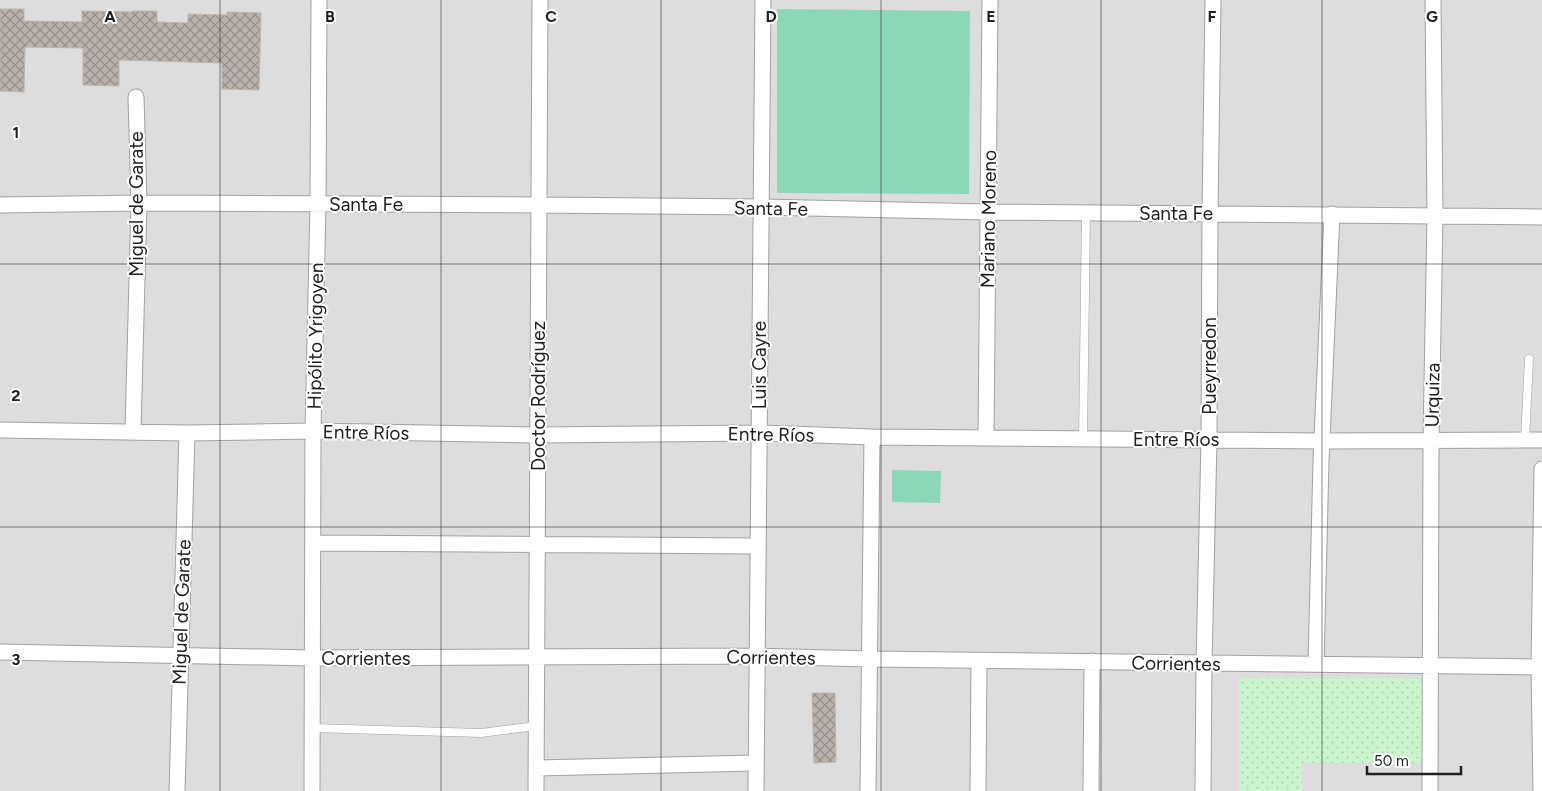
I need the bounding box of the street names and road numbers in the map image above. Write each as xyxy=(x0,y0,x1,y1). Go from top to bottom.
street label: Miguel de Garate xyxy=(125,131,148,277)
street label: Mariano Moreno xyxy=(976,150,1001,288)
street label: Santa Fe xyxy=(329,193,403,216)
street label: Santa Fe xyxy=(734,196,808,221)
street label: Santa Fe xyxy=(1139,202,1213,225)
street label: Hipólito Yrigoyen xyxy=(303,262,328,410)
street label: Pueyrredon xyxy=(1198,317,1221,415)
street label: Doctor Rodríguez xyxy=(527,321,550,471)
street label: Luis Cayre xyxy=(748,321,771,409)
street label: Urquiza xyxy=(1420,362,1445,428)
street label: Entre Ríos xyxy=(322,420,410,445)
street label: Entre Ríos xyxy=(727,422,815,447)
street label: Entre Ríos xyxy=(1133,428,1219,451)
street label: Miguel de Garate xyxy=(167,539,196,685)
street label: Corrientes xyxy=(726,645,816,670)
street label: Corrientes xyxy=(321,647,411,670)
street label: Corrientes xyxy=(1131,651,1221,676)

